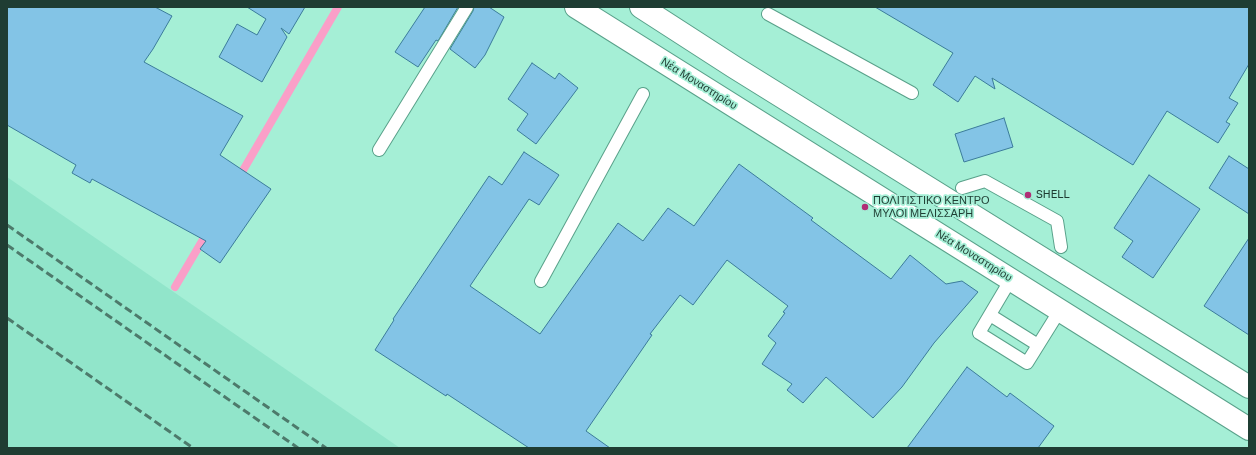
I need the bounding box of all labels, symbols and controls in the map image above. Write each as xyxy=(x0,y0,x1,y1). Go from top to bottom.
street label: Νέα Μοναστηρίου xyxy=(659,55,739,113)
place label: SHELL xyxy=(1036,188,1070,202)
marker: SHELL xyxy=(1023,190,1033,200)
place label: ΠΟΛΙΤΙΣΤΙΚΟ ΚΕΝΤΡΟ ΜΥΛΟΙ ΜΕΛΙΣΣΑΡΗ xyxy=(873,194,990,220)
marker: ΠΟΛΙΤΙΣΤΙΚΟ ΚΕΝΤΡΟ ΜΥΛΟΙ ΜΕΛΙΣΣΑΡΗ xyxy=(860,202,870,212)
street label: Νέα Μοναστηρίου xyxy=(934,227,1014,285)

